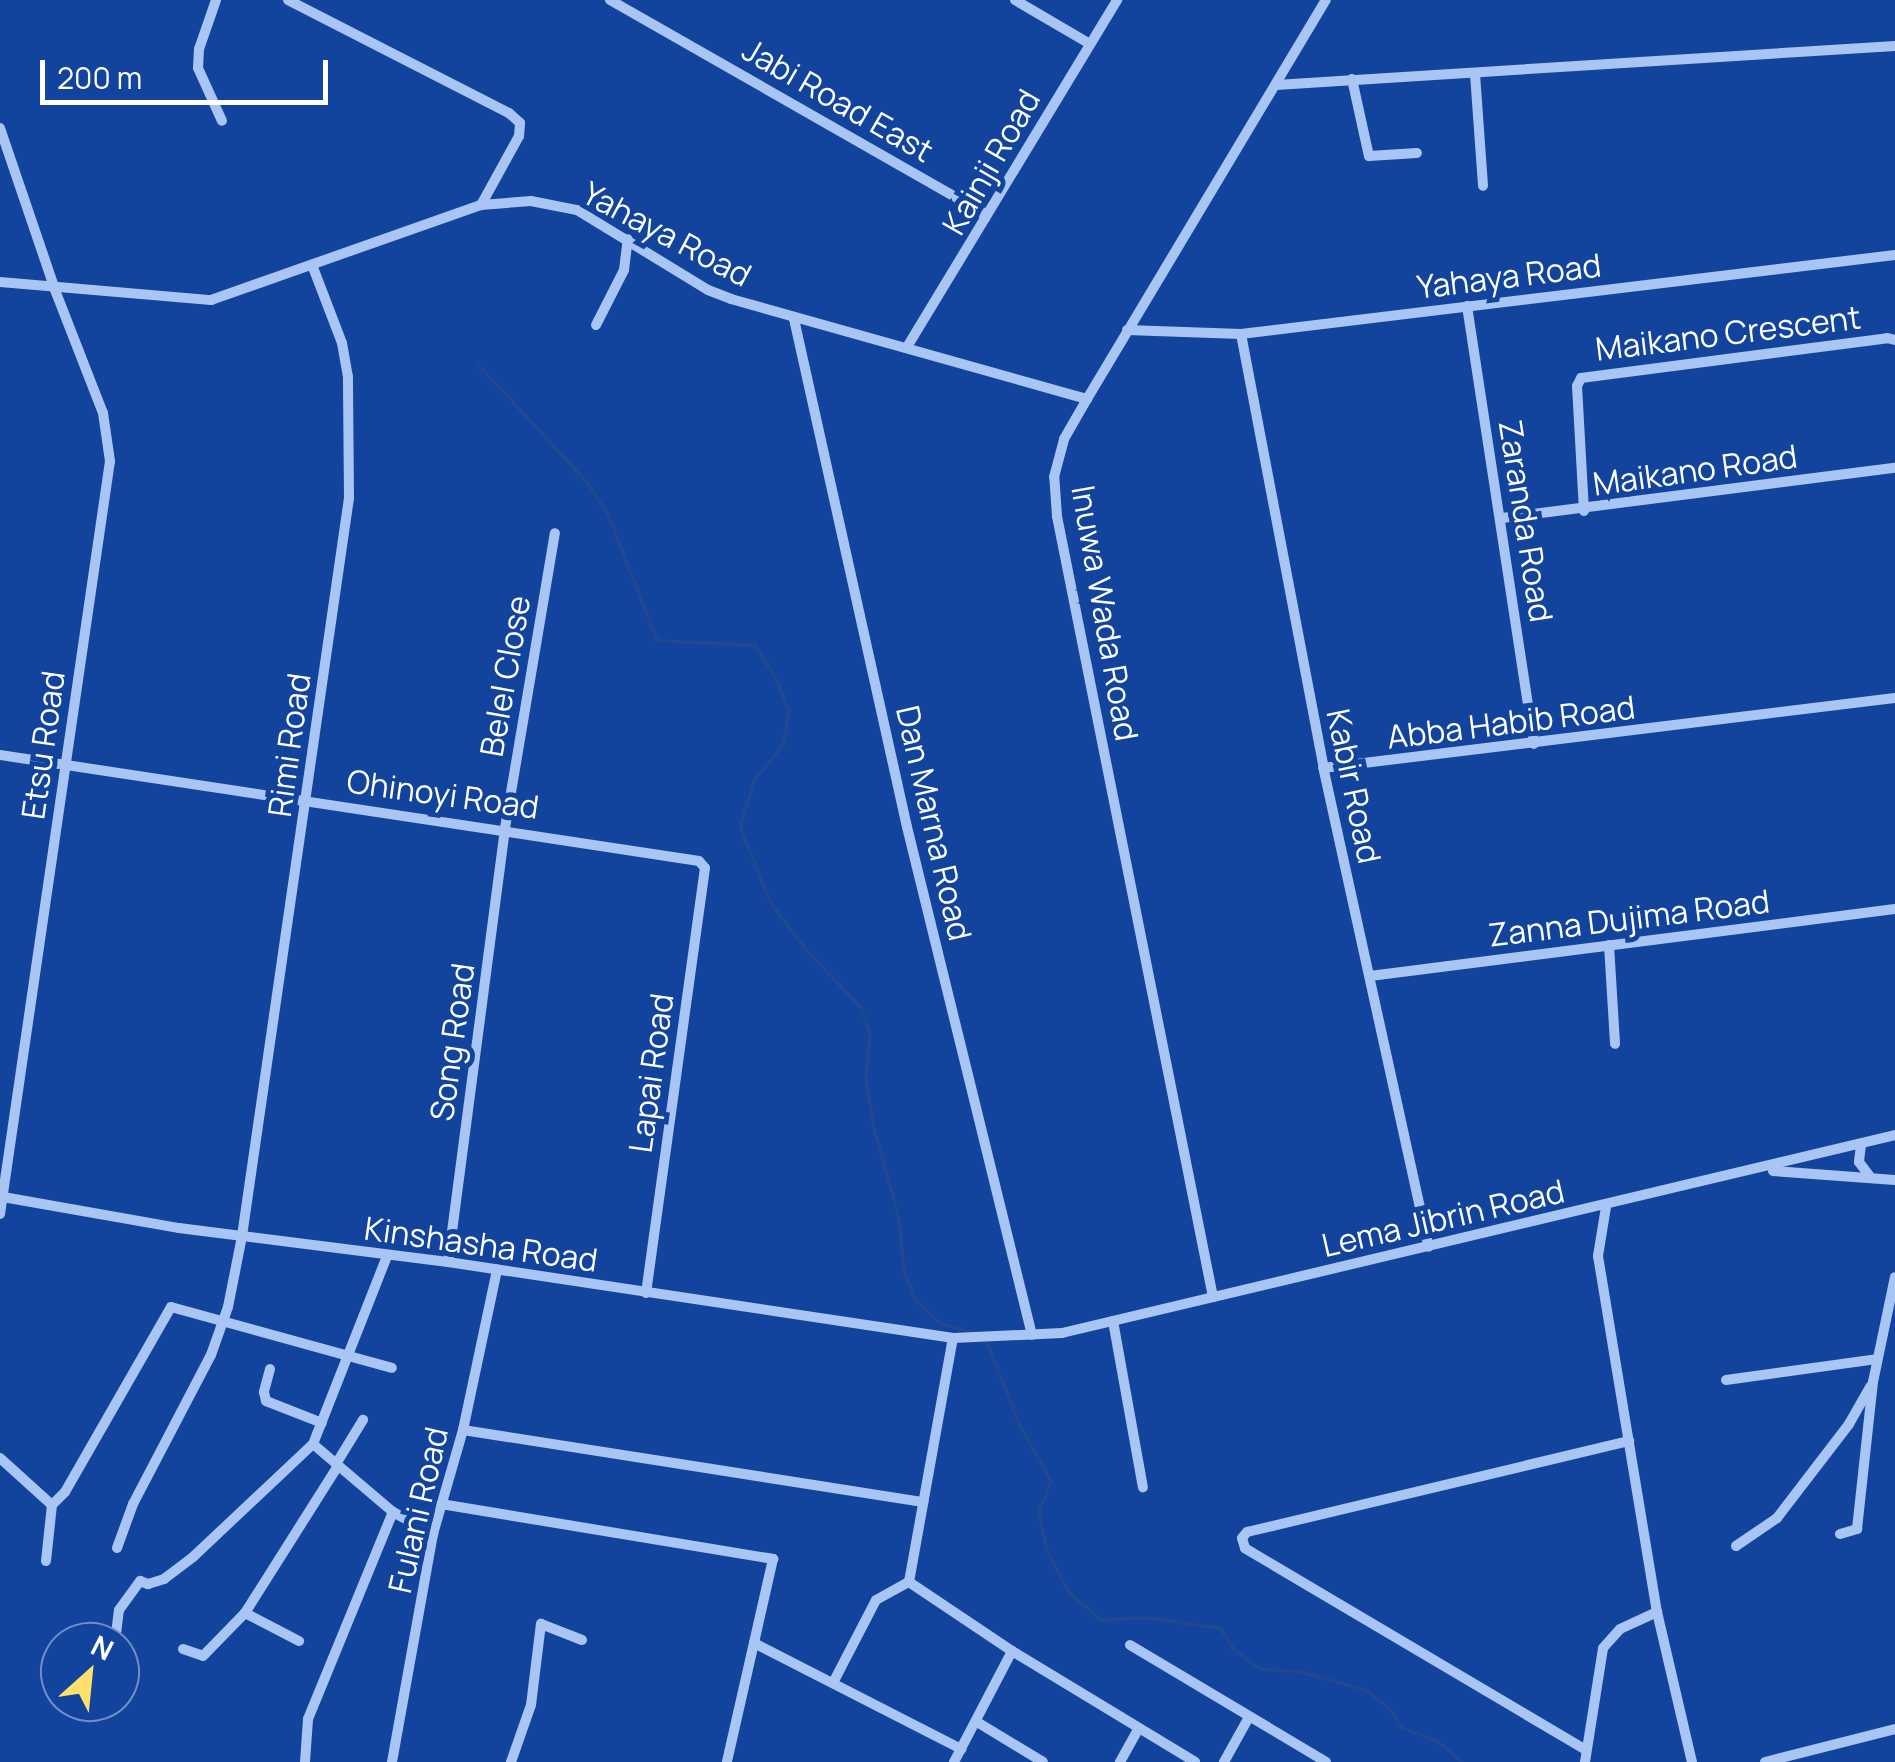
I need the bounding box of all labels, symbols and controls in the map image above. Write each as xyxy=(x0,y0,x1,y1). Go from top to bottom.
street label: Jabi Road East xyxy=(736,30,940,170)
scale bar xyxy=(45,40,332,102)
text: 200 m xyxy=(57,57,142,98)
street label: Kainji Road xyxy=(934,83,1048,241)
street label: Yahaya Road xyxy=(576,174,758,294)
street label: Yahaya Road xyxy=(1415,246,1603,306)
street label: Maikano Crescent xyxy=(1593,298,1863,368)
street label: Zaranda Road xyxy=(1491,417,1561,625)
street label: Maikano Road xyxy=(1590,437,1800,503)
street label: Inuwa Wada Road xyxy=(1064,482,1146,744)
street label: Belel Close xyxy=(472,592,538,760)
street label: Etsu Road xyxy=(14,669,72,821)
street label: Rimi Road xyxy=(260,671,318,819)
street label: Abba Habib Road xyxy=(1385,688,1637,756)
street label: Dan Marna Road xyxy=(888,702,980,944)
street label: Kabir Road xyxy=(1319,705,1389,867)
street label: Ohinoyi Road xyxy=(345,762,541,826)
street label: Zanna Dujima Road xyxy=(1486,882,1772,954)
street label: Song Road xyxy=(422,961,482,1123)
street label: Lapai Road xyxy=(621,991,681,1155)
street label: Lema Jibrin Road xyxy=(1318,1171,1568,1265)
street label: Kinshasha Road xyxy=(362,1209,600,1279)
street label: Fulani Road xyxy=(380,1423,456,1597)
north arrow xyxy=(40,1622,140,1722)
text: N xyxy=(85,1626,120,1669)

